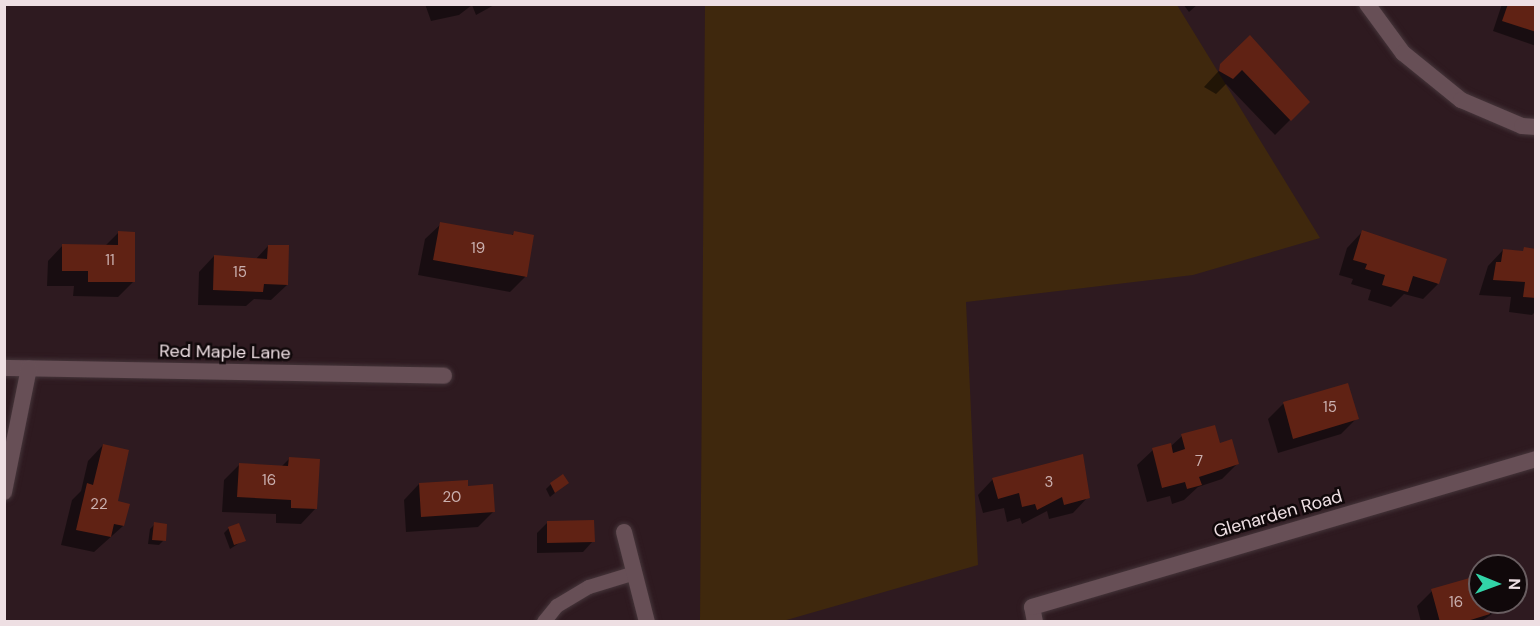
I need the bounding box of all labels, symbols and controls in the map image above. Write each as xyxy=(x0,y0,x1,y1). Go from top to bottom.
house number: 19 xyxy=(471,240,485,258)
house number: 11 xyxy=(105,252,115,270)
house number: 15 xyxy=(233,264,247,282)
street label: Red Maple Lane xyxy=(159,340,291,364)
house number: 15 xyxy=(1323,399,1337,417)
house number: 7 xyxy=(1195,453,1203,471)
house number: 16 xyxy=(262,472,276,490)
house number: 3 xyxy=(1045,474,1053,492)
street label: Glenarden Road xyxy=(1211,485,1345,543)
house number: 20 xyxy=(443,489,461,507)
house number: 22 xyxy=(90,496,108,514)
north arrow xyxy=(1468,554,1528,614)
text: N xyxy=(1504,578,1525,590)
house number: 16 xyxy=(1449,594,1463,612)

